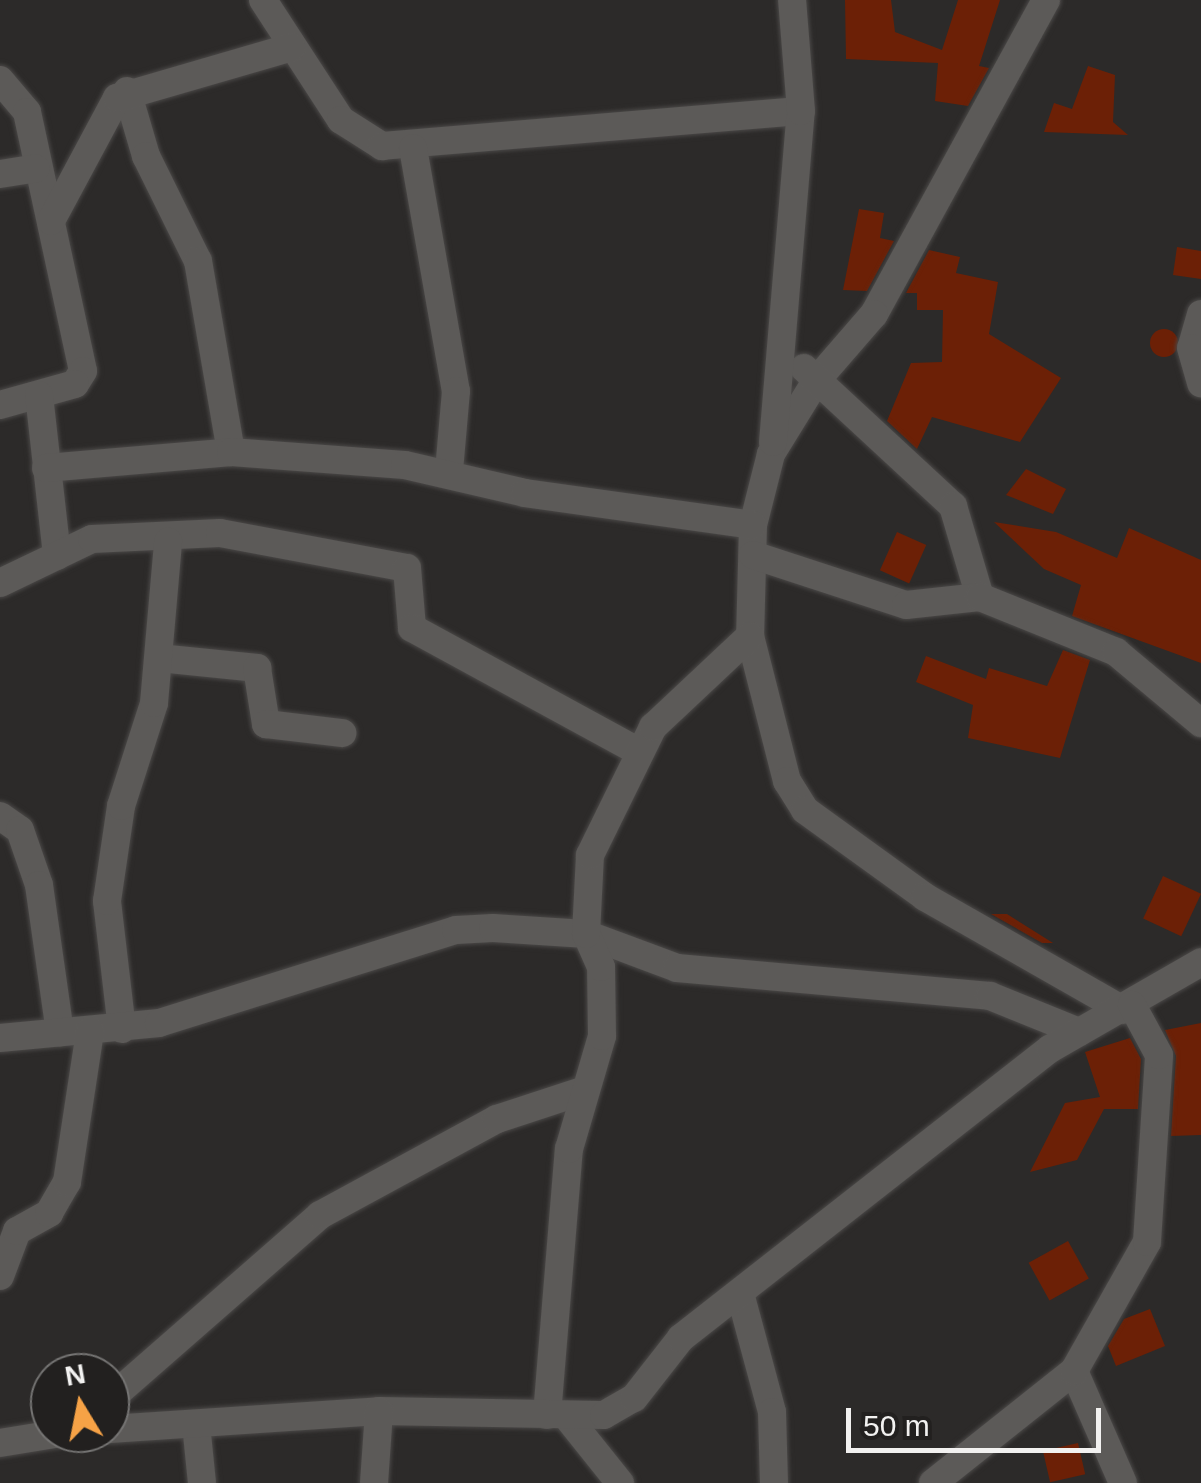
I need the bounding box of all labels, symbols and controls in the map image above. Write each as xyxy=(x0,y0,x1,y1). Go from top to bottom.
north arrow xyxy=(30,1353,130,1453)
text: N xyxy=(62,1358,88,1392)
scale bar xyxy=(851,1388,1106,1450)
text: 50 m xyxy=(863,1409,930,1442)

